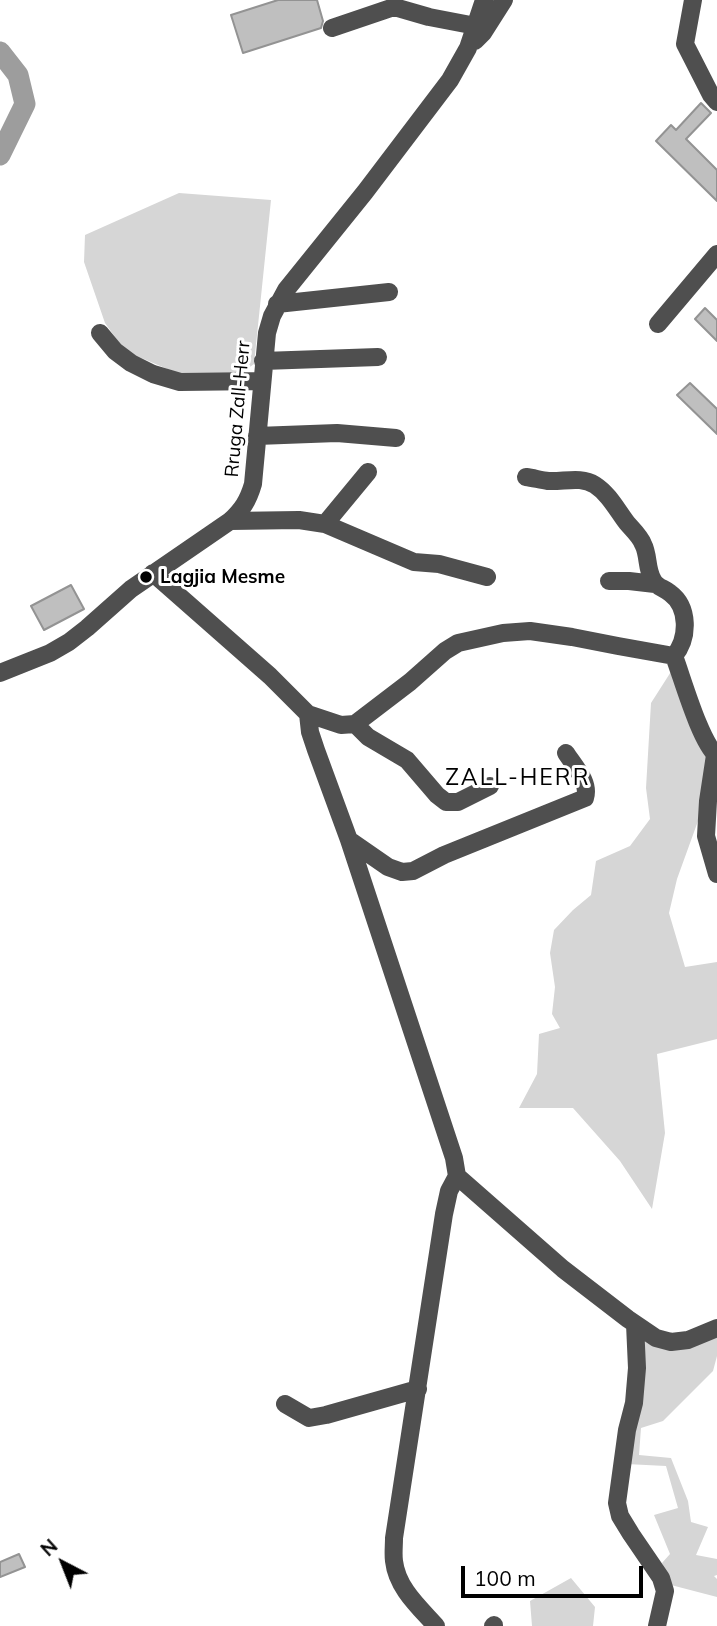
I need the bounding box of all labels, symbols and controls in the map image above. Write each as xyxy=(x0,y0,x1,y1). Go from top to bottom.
street label: Rruga Zall-Herr xyxy=(221,340,255,478)
place label: Lagjia Mesme xyxy=(160,566,285,588)
marker: Lagjia Mesme xyxy=(138,569,154,585)
district label: ZALL-HERR xyxy=(446,764,590,792)
north arrow xyxy=(28,1528,98,1598)
text: N xyxy=(36,1534,62,1561)
scale bar xyxy=(465,1552,647,1596)
text: 100 m xyxy=(474,1565,536,1591)

